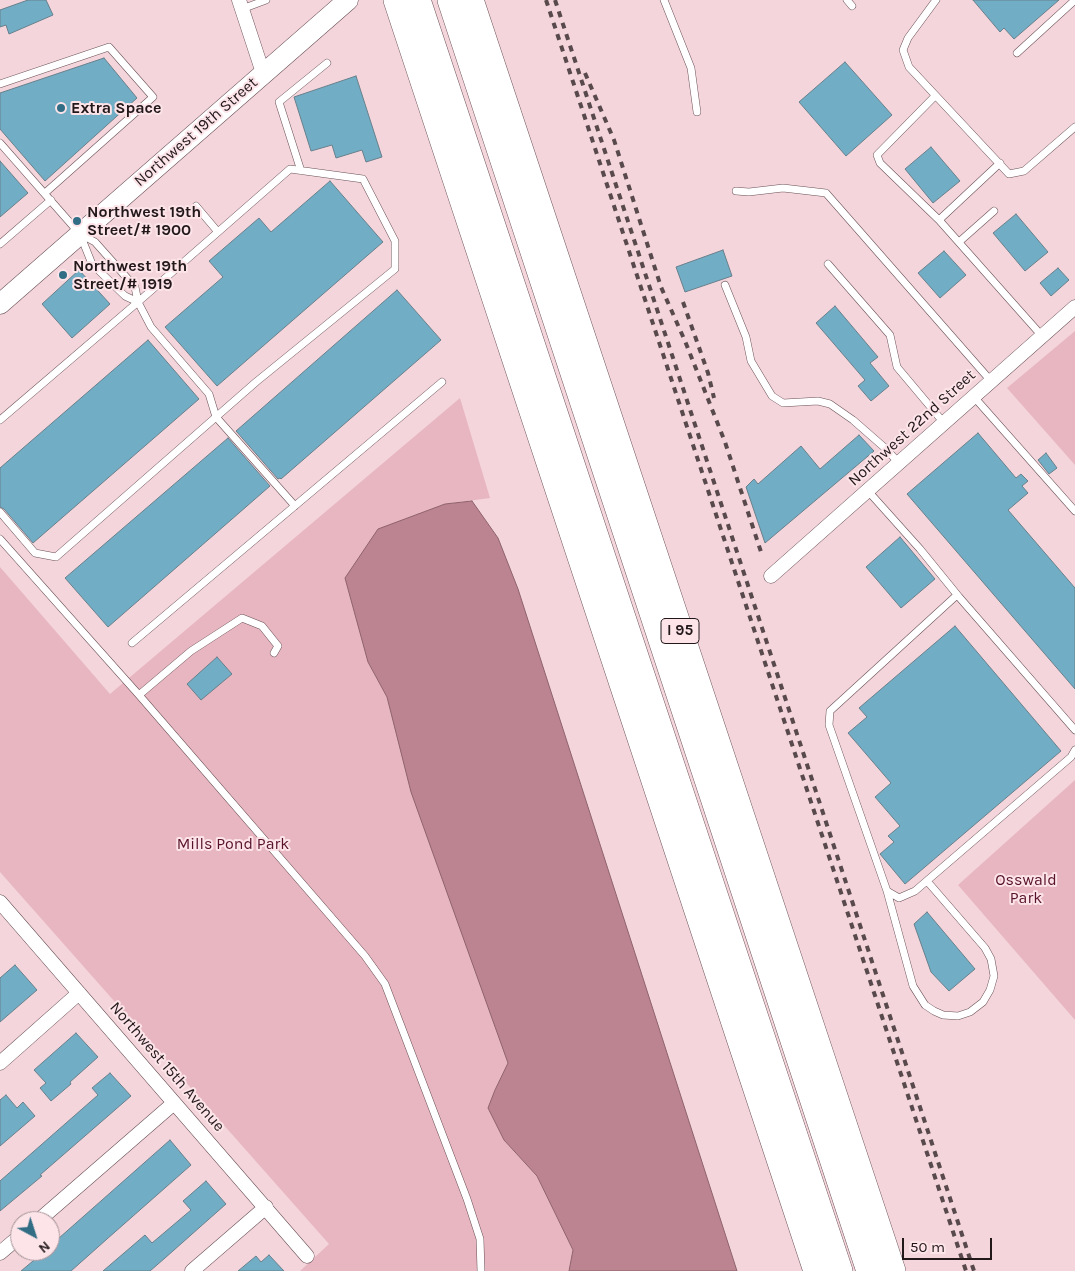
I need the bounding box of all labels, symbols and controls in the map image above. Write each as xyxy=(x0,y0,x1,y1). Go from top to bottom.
street label: Northwest 19th Street xyxy=(130,73,262,191)
place label: Extra Space xyxy=(71,98,162,118)
marker: Extra Space xyxy=(55,102,67,114)
place label: Northwest 19th Street/# 1900 xyxy=(87,202,201,240)
marker: Northwest 19th Street/# 1900 xyxy=(71,215,83,227)
place label: Northwest 19th Street/# 1919 xyxy=(73,256,187,294)
marker: Northwest 19th Street/# 1919 xyxy=(57,269,69,281)
street label: Northwest 22nd Street xyxy=(844,366,980,490)
road number: I 95 xyxy=(661,618,699,644)
park label: Mills Pond Park xyxy=(177,834,289,854)
park label: Osswald Park xyxy=(995,870,1057,908)
street label: Northwest 15th Avenue xyxy=(105,998,229,1136)
north arrow xyxy=(10,1211,60,1261)
scale bar xyxy=(905,1228,995,1260)
text: N xyxy=(35,1237,54,1257)
text: 50 m xyxy=(910,1238,945,1256)

